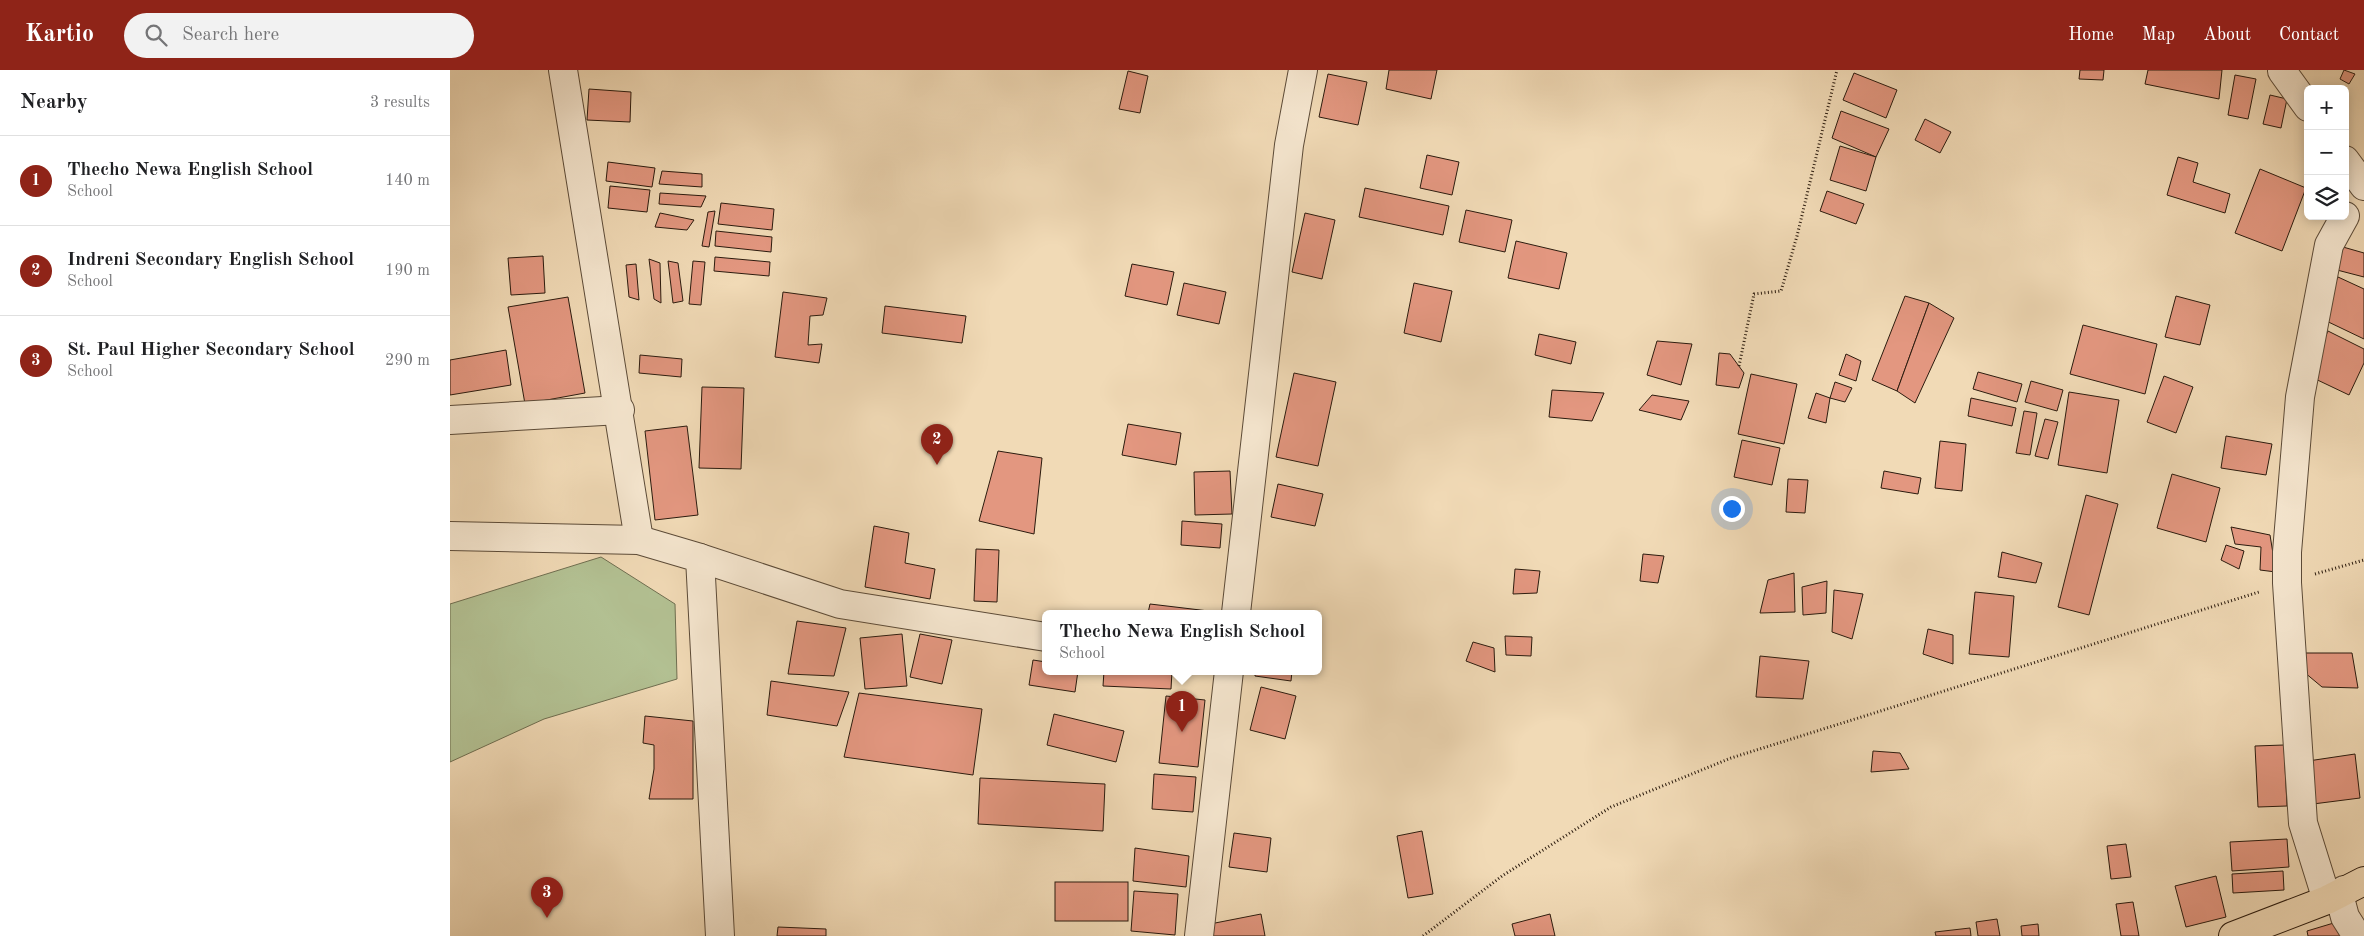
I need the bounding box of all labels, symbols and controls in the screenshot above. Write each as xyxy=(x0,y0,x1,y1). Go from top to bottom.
search box xyxy=(124,13,474,58)
icon: search xyxy=(142,21,170,49)
text: Kartio xyxy=(25,23,94,47)
text: Search here xyxy=(182,26,279,45)
text: Home xyxy=(2068,26,2114,44)
text: Map xyxy=(2142,26,2175,44)
text: About xyxy=(2203,26,2251,44)
text: Contact xyxy=(2279,26,2339,44)
map controls xyxy=(2304,85,2349,220)
button: + xyxy=(2304,85,2349,130)
text: Nearby xyxy=(20,92,88,113)
text: 3 results xyxy=(370,95,430,111)
button: − xyxy=(2304,130,2349,175)
text: Thecho Newa English School xyxy=(67,161,313,180)
text: 1 xyxy=(31,173,41,189)
text: 140 m xyxy=(385,173,430,189)
button: layers xyxy=(2304,175,2349,220)
text: School xyxy=(67,184,113,200)
text: Indreni Secondary English School xyxy=(67,251,354,270)
text: 2 xyxy=(31,263,41,279)
text: 190 m xyxy=(385,263,430,279)
text: School xyxy=(67,274,113,290)
text: St. Paul Higher Secondary School xyxy=(67,341,355,360)
text: 3 xyxy=(31,353,41,369)
text: 290 m xyxy=(385,353,430,369)
text: School xyxy=(67,364,113,380)
pin: 2 xyxy=(921,424,953,465)
your location xyxy=(1719,496,1745,522)
popup xyxy=(1042,610,1322,675)
text: Thecho Newa English School xyxy=(1059,623,1305,642)
text: School xyxy=(1059,646,1105,662)
pin: 1 xyxy=(1166,691,1198,732)
pin: 3 xyxy=(531,877,563,918)

